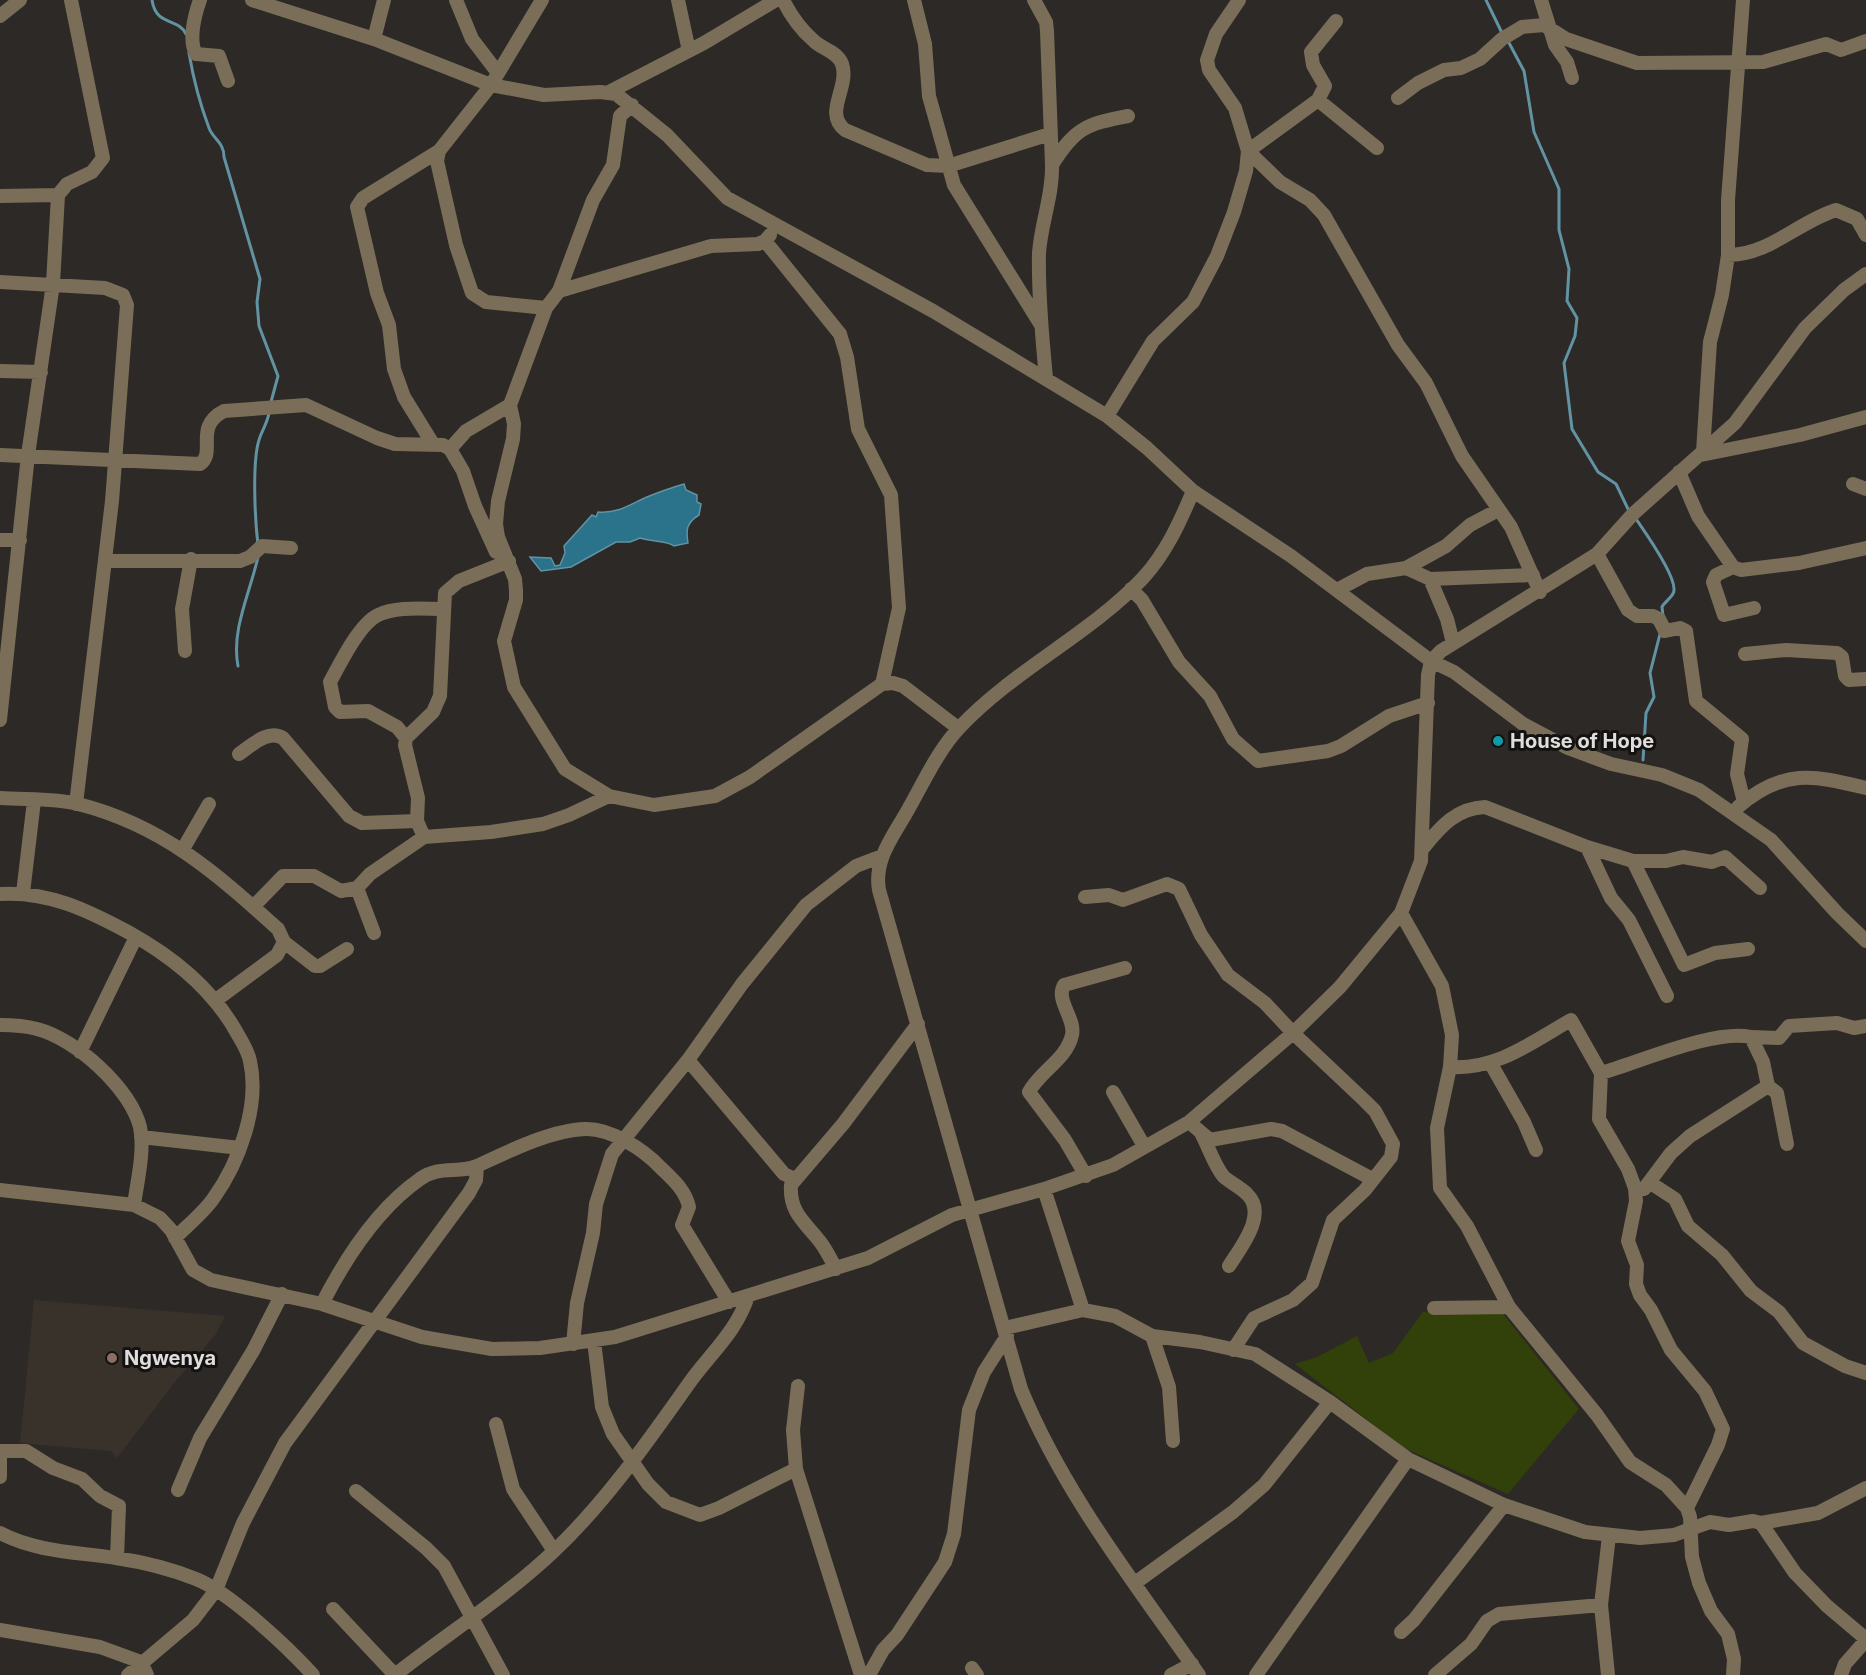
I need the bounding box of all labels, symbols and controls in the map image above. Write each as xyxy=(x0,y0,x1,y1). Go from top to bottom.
place label: House of Hope xyxy=(1510,729,1654,753)
marker: House of Hope xyxy=(1491,734,1505,748)
place label: Ngwenya xyxy=(124,1346,216,1370)
marker: Ngwenya xyxy=(105,1351,119,1365)

